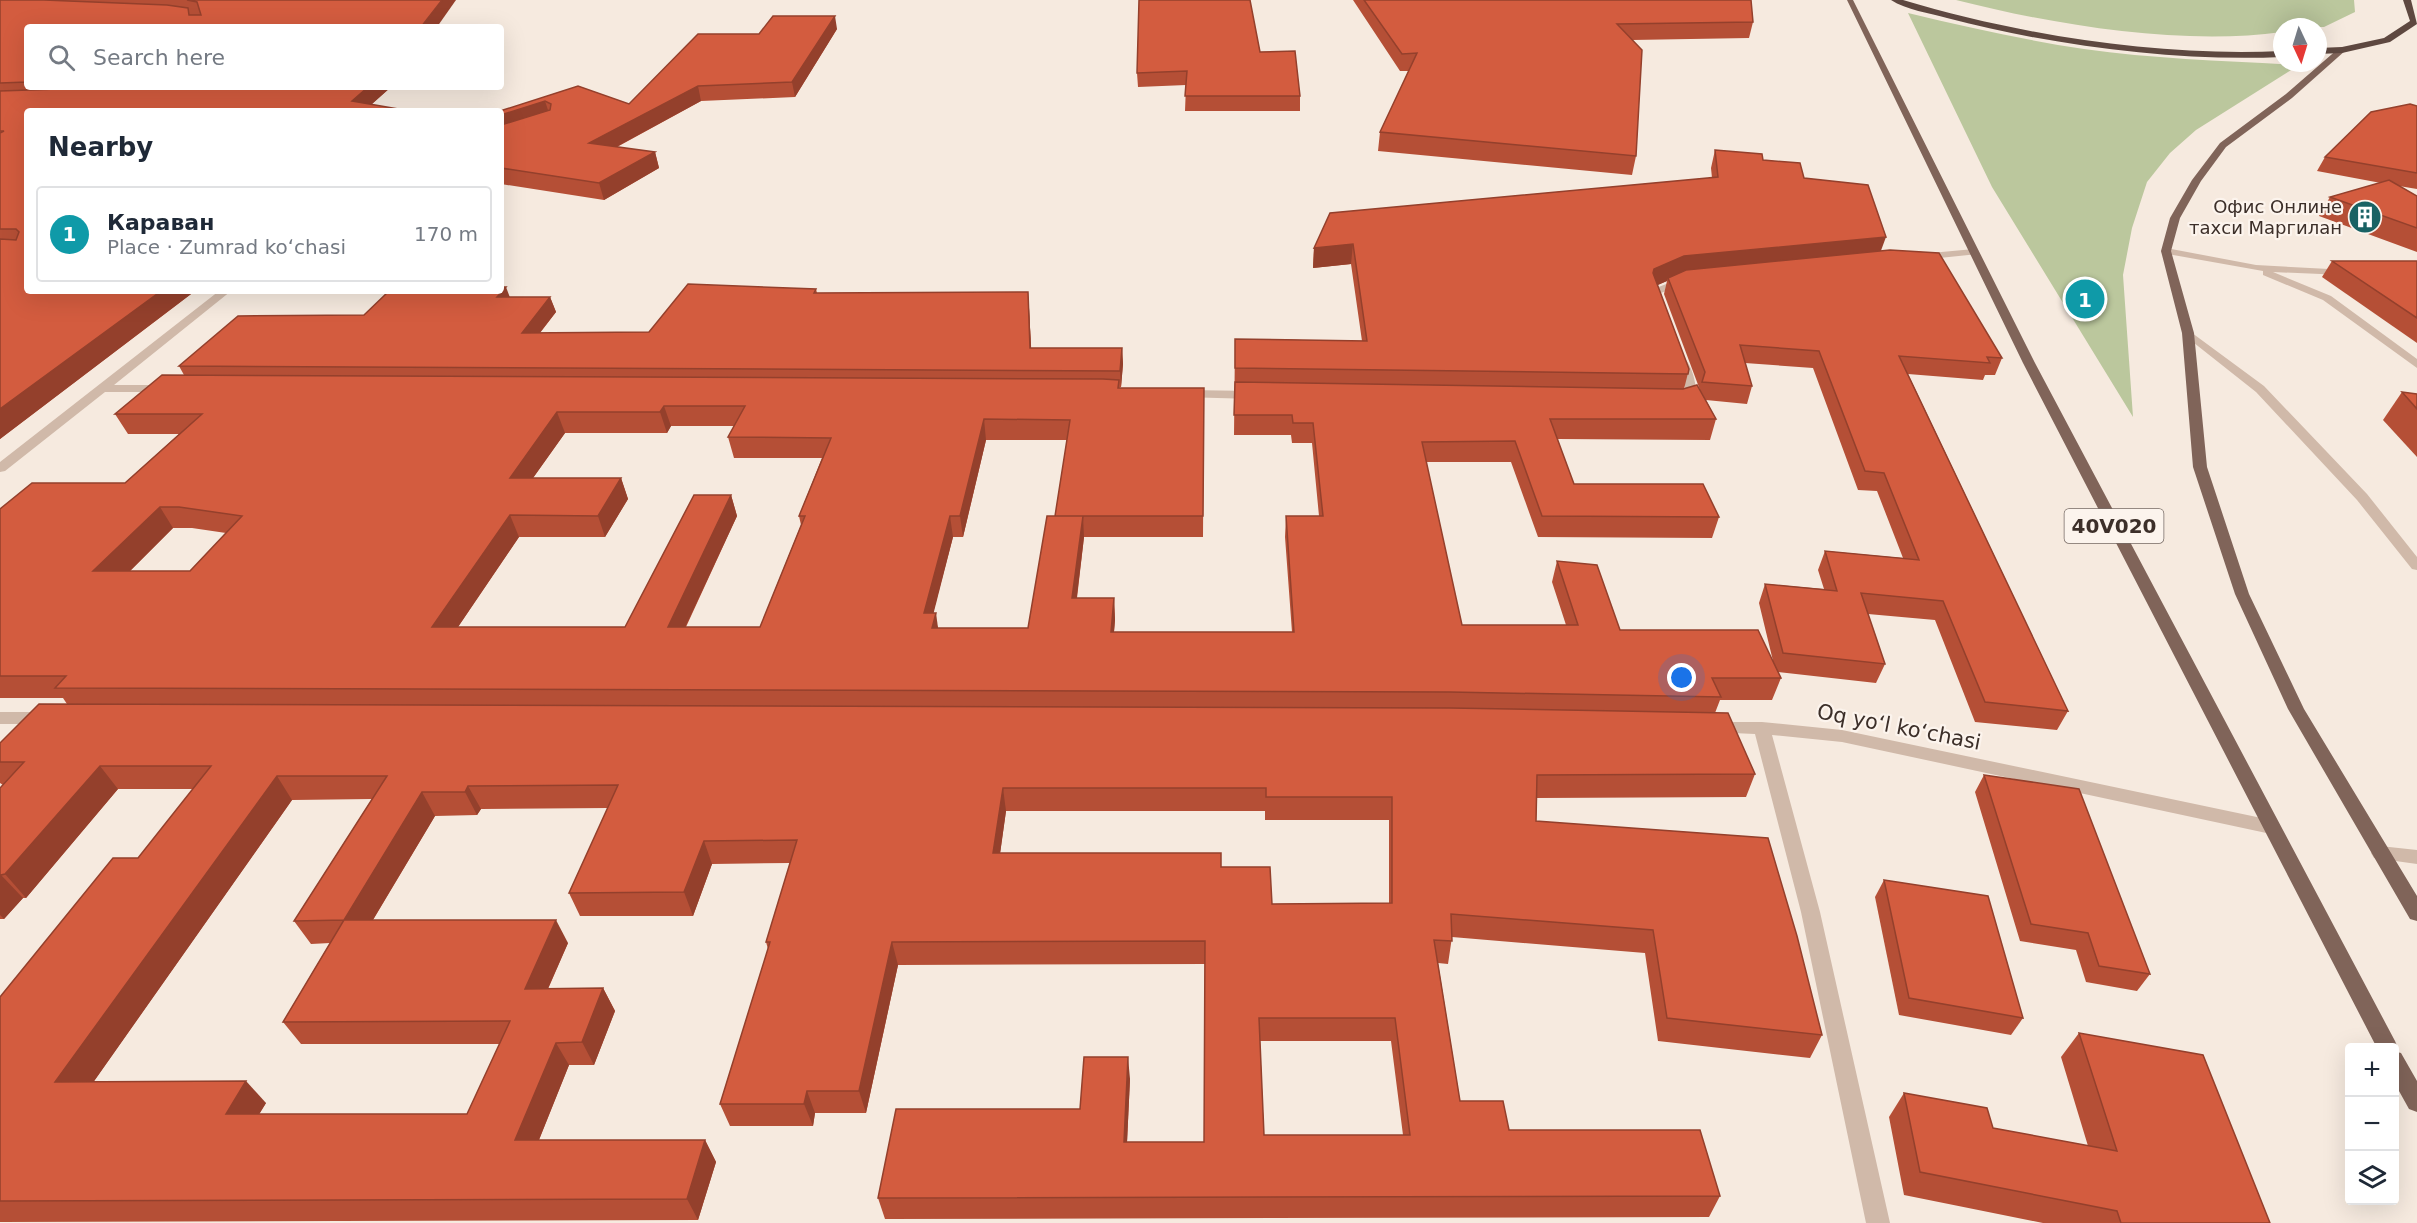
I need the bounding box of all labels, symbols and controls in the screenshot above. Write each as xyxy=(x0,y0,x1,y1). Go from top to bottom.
north arrow xyxy=(2273,18,2327,72)
search box xyxy=(24,24,504,90)
icon: search xyxy=(45,41,78,74)
text: Search here xyxy=(93,45,225,70)
text: Nearby xyxy=(48,132,153,162)
place label: Офис Онлине тахси Маргилан xyxy=(2189,196,2342,238)
building icon: Офис Онлине тахси Маргилан xyxy=(2347,199,2383,235)
text: Караван xyxy=(107,210,214,235)
text: 1 xyxy=(63,222,76,246)
text: 170 m xyxy=(414,222,478,246)
text: Place · Zumrad koʻchasi xyxy=(107,235,346,259)
pin: 1 xyxy=(2066,276,2104,322)
road number: 40V020 xyxy=(2064,509,2164,543)
your location xyxy=(1667,663,1696,692)
street label: Oq yoʻl koʻchasi xyxy=(1815,699,1983,755)
map controls xyxy=(2345,1043,2399,1205)
button: + xyxy=(2345,1043,2399,1097)
button: − xyxy=(2345,1097,2399,1151)
button: layers xyxy=(2345,1151,2399,1205)

